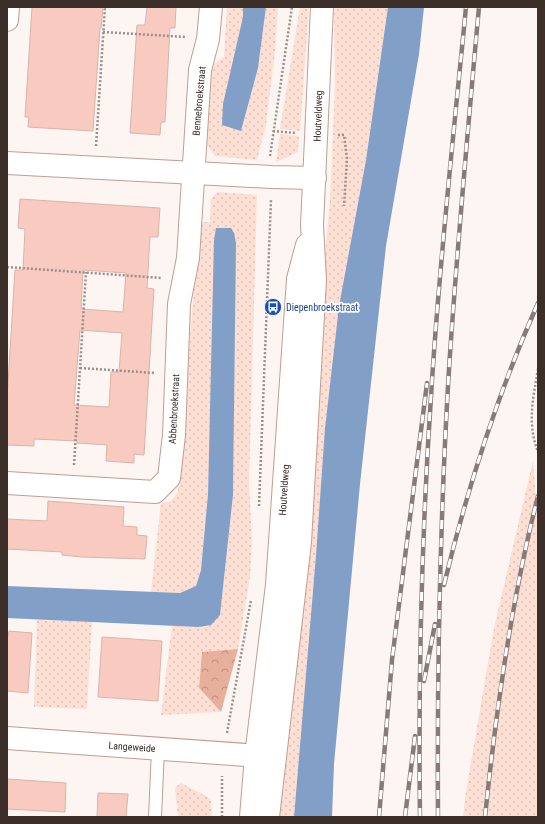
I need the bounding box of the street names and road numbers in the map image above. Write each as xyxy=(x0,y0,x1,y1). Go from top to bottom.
street label: Bennebroekstraat xyxy=(190,66,208,136)
street label: Houtveldweg xyxy=(312,90,324,142)
street label: Abbenbroekstraat xyxy=(167,374,181,444)
street label: Houtveldweg xyxy=(277,464,291,516)
street label: Langeweide xyxy=(108,740,156,754)

